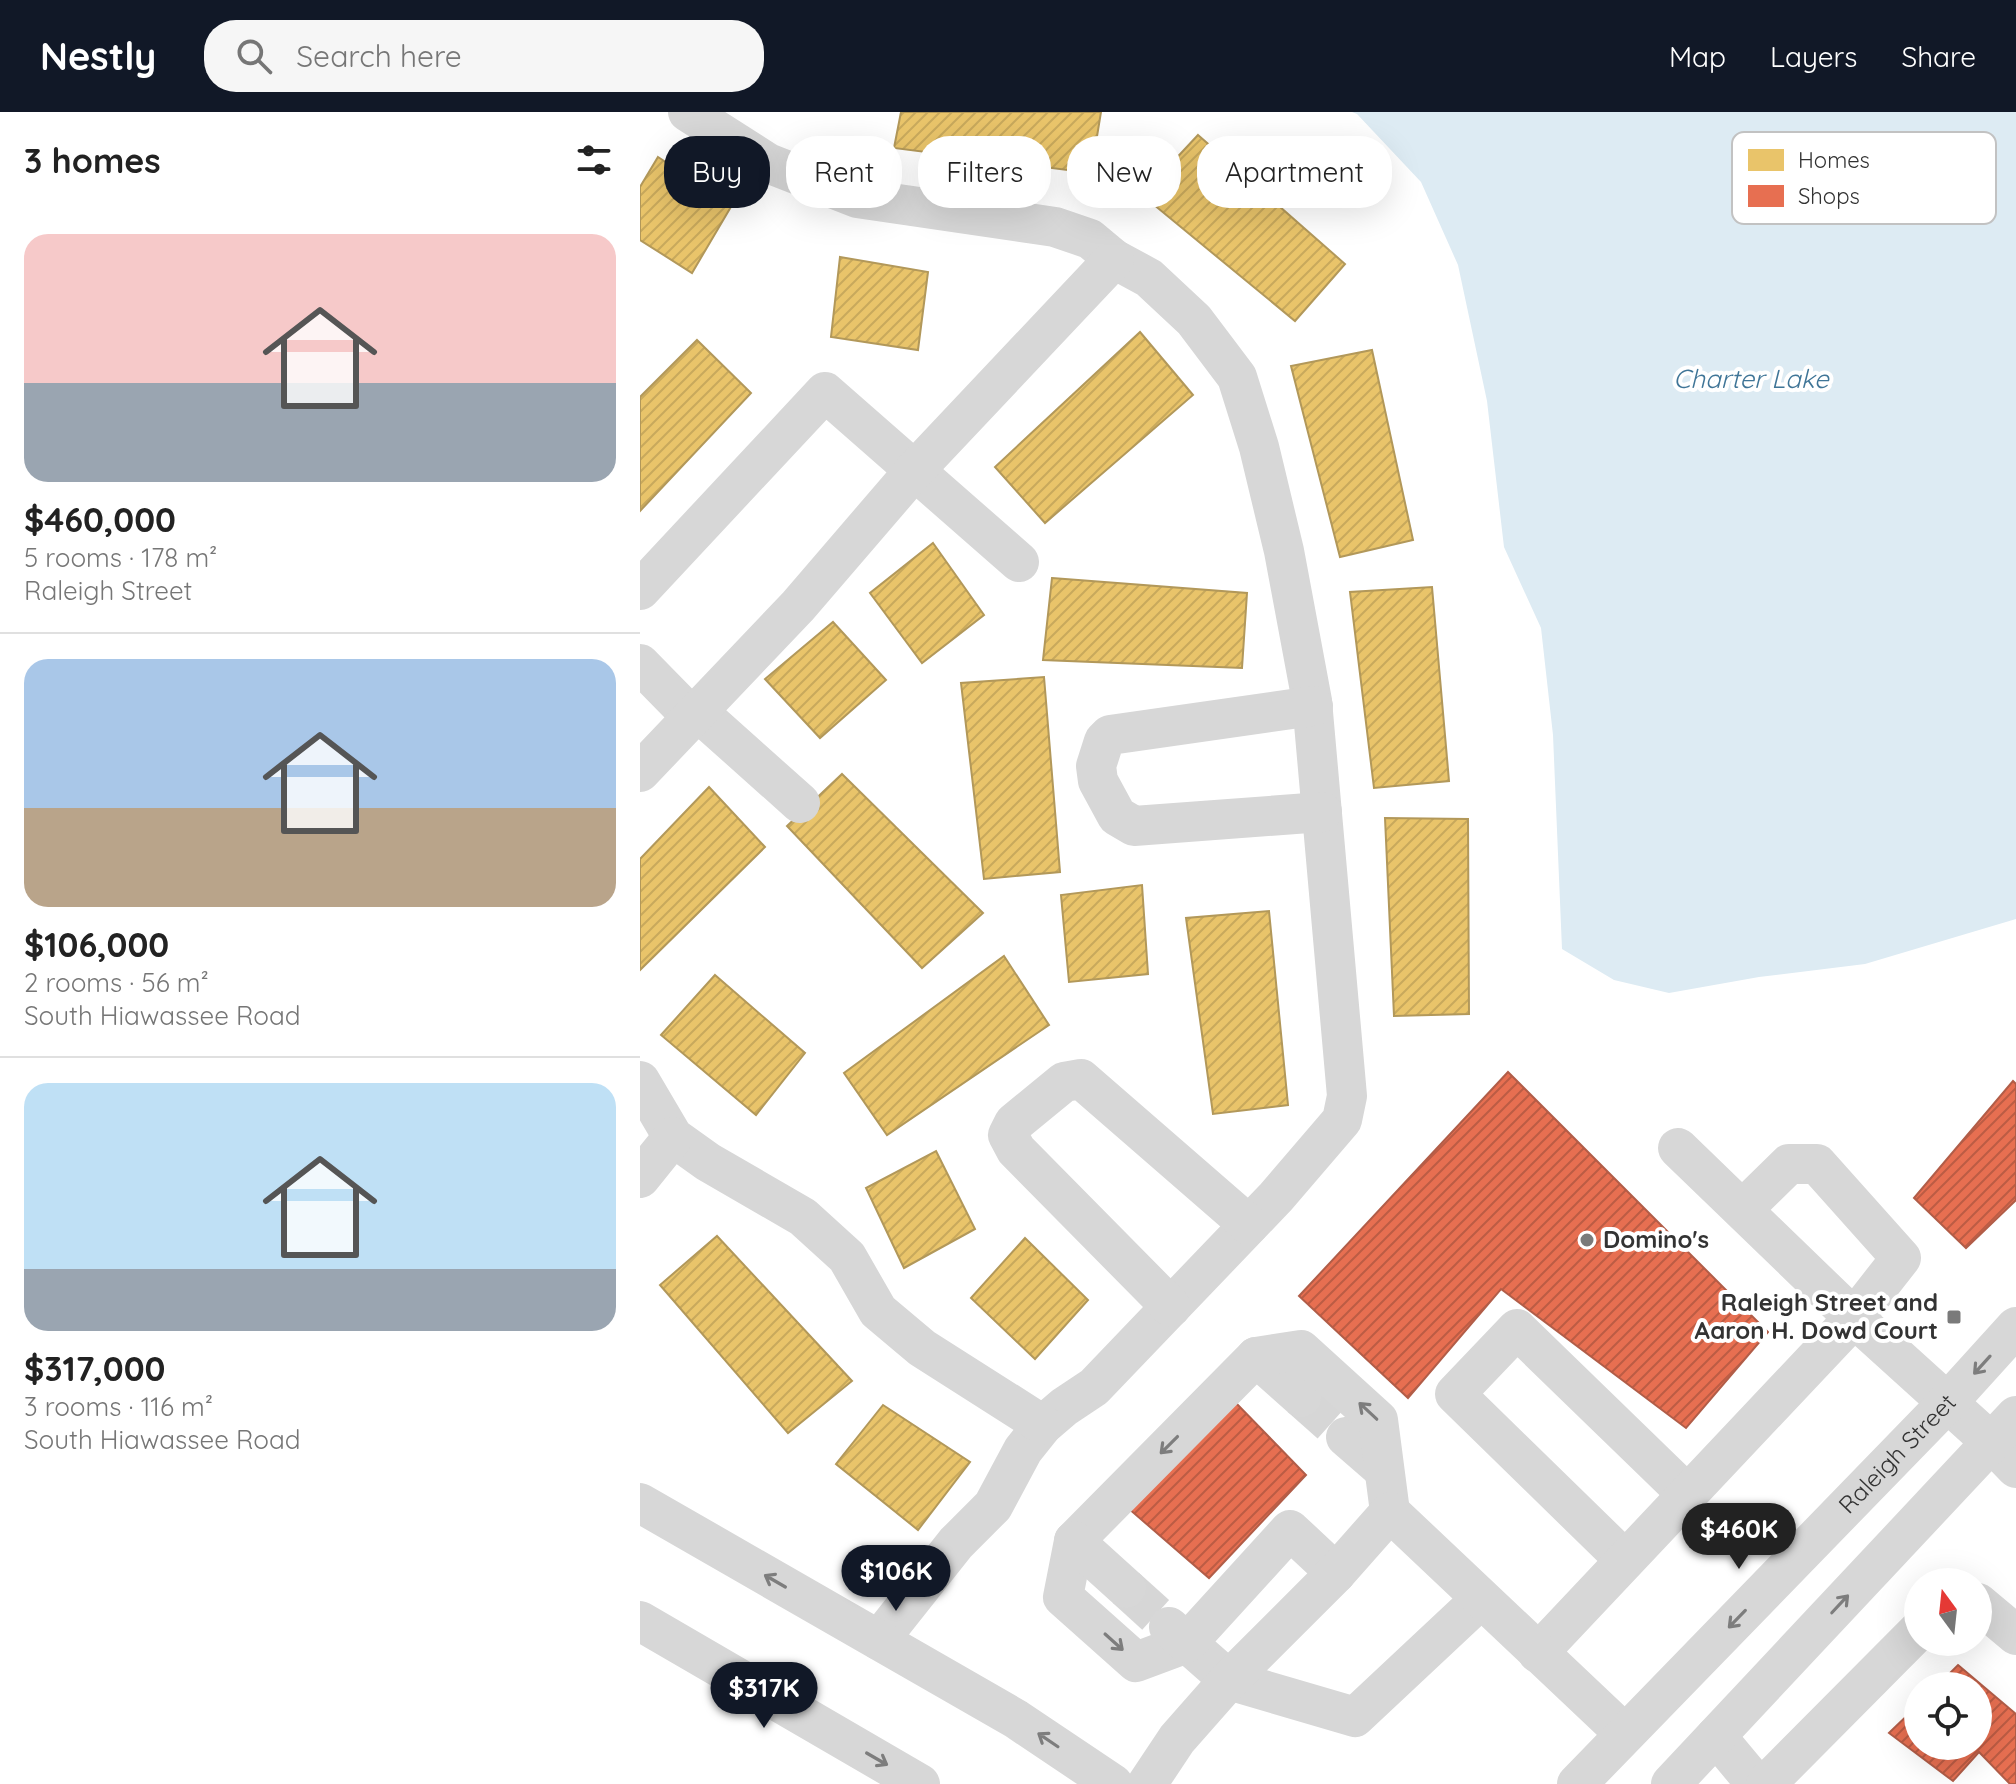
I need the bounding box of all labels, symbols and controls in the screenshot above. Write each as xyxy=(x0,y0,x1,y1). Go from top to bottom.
search box xyxy=(204,20,764,92)
text: Nestly xyxy=(40,32,156,80)
icon: search xyxy=(232,34,276,78)
text: Search here xyxy=(296,37,462,75)
text: Map xyxy=(1669,39,1726,74)
text: Layers xyxy=(1770,39,1857,74)
text: Share xyxy=(1901,39,1976,74)
legend xyxy=(1732,132,1996,224)
chip: Buy xyxy=(664,136,770,208)
chip: Rent xyxy=(786,136,902,208)
chip: Filters xyxy=(918,136,1051,208)
chip: New xyxy=(1067,136,1181,208)
chip: Apartment xyxy=(1197,136,1392,208)
icon: filters xyxy=(572,138,616,182)
text: 3 homes xyxy=(24,139,161,182)
text: Homes xyxy=(1798,146,1870,174)
text: Shops xyxy=(1798,182,1860,210)
icon: home xyxy=(248,286,392,430)
water label: Charter Lake xyxy=(1673,362,1830,395)
text: $460,000 xyxy=(24,498,176,541)
text: 5 rooms · 178 m² xyxy=(24,541,217,574)
text: Raleigh Street xyxy=(24,574,192,607)
icon: home xyxy=(248,711,392,855)
text: $106,000 xyxy=(24,923,169,966)
text: 2 rooms · 56 m² xyxy=(24,966,209,999)
text: South Hiawassee Road xyxy=(24,999,300,1032)
icon: home xyxy=(248,1135,392,1279)
place label: Domino's xyxy=(1603,1224,1709,1254)
marker: Domino's xyxy=(1578,1231,1596,1249)
place label: Raleigh Street and Aaron H. Dowd Court xyxy=(1694,1287,1938,1345)
marker: Raleigh Street and Aaron H. Dowd Court xyxy=(1945,1308,1963,1326)
text: $317,000 xyxy=(24,1347,165,1390)
one-way arrow xyxy=(1973,1354,1991,1374)
street label: Raleigh Street xyxy=(1832,1387,1962,1520)
text: 3 rooms · 116 m² xyxy=(24,1390,213,1423)
one-way arrow xyxy=(1358,1402,1378,1421)
text: South Hiawassee Road xyxy=(24,1423,300,1456)
one-way arrow xyxy=(1160,1435,1179,1454)
pin: $460K xyxy=(1683,1503,1795,1571)
text: $460K xyxy=(1700,1512,1778,1545)
pin: $106K xyxy=(840,1545,952,1613)
text: $106K xyxy=(859,1554,933,1587)
north arrow xyxy=(1904,1568,1992,1656)
map controls xyxy=(1904,1568,1992,1760)
one-way arrow xyxy=(764,1573,788,1588)
one-way arrow xyxy=(1830,1595,1848,1615)
one-way arrow xyxy=(1728,1609,1747,1628)
one-way arrow xyxy=(1104,1633,1124,1651)
pin: $317K xyxy=(708,1662,820,1730)
text: $317K xyxy=(729,1671,799,1704)
button: locate xyxy=(1904,1672,1992,1760)
one-way arrow xyxy=(1038,1732,1060,1748)
one-way arrow xyxy=(865,1751,888,1767)

